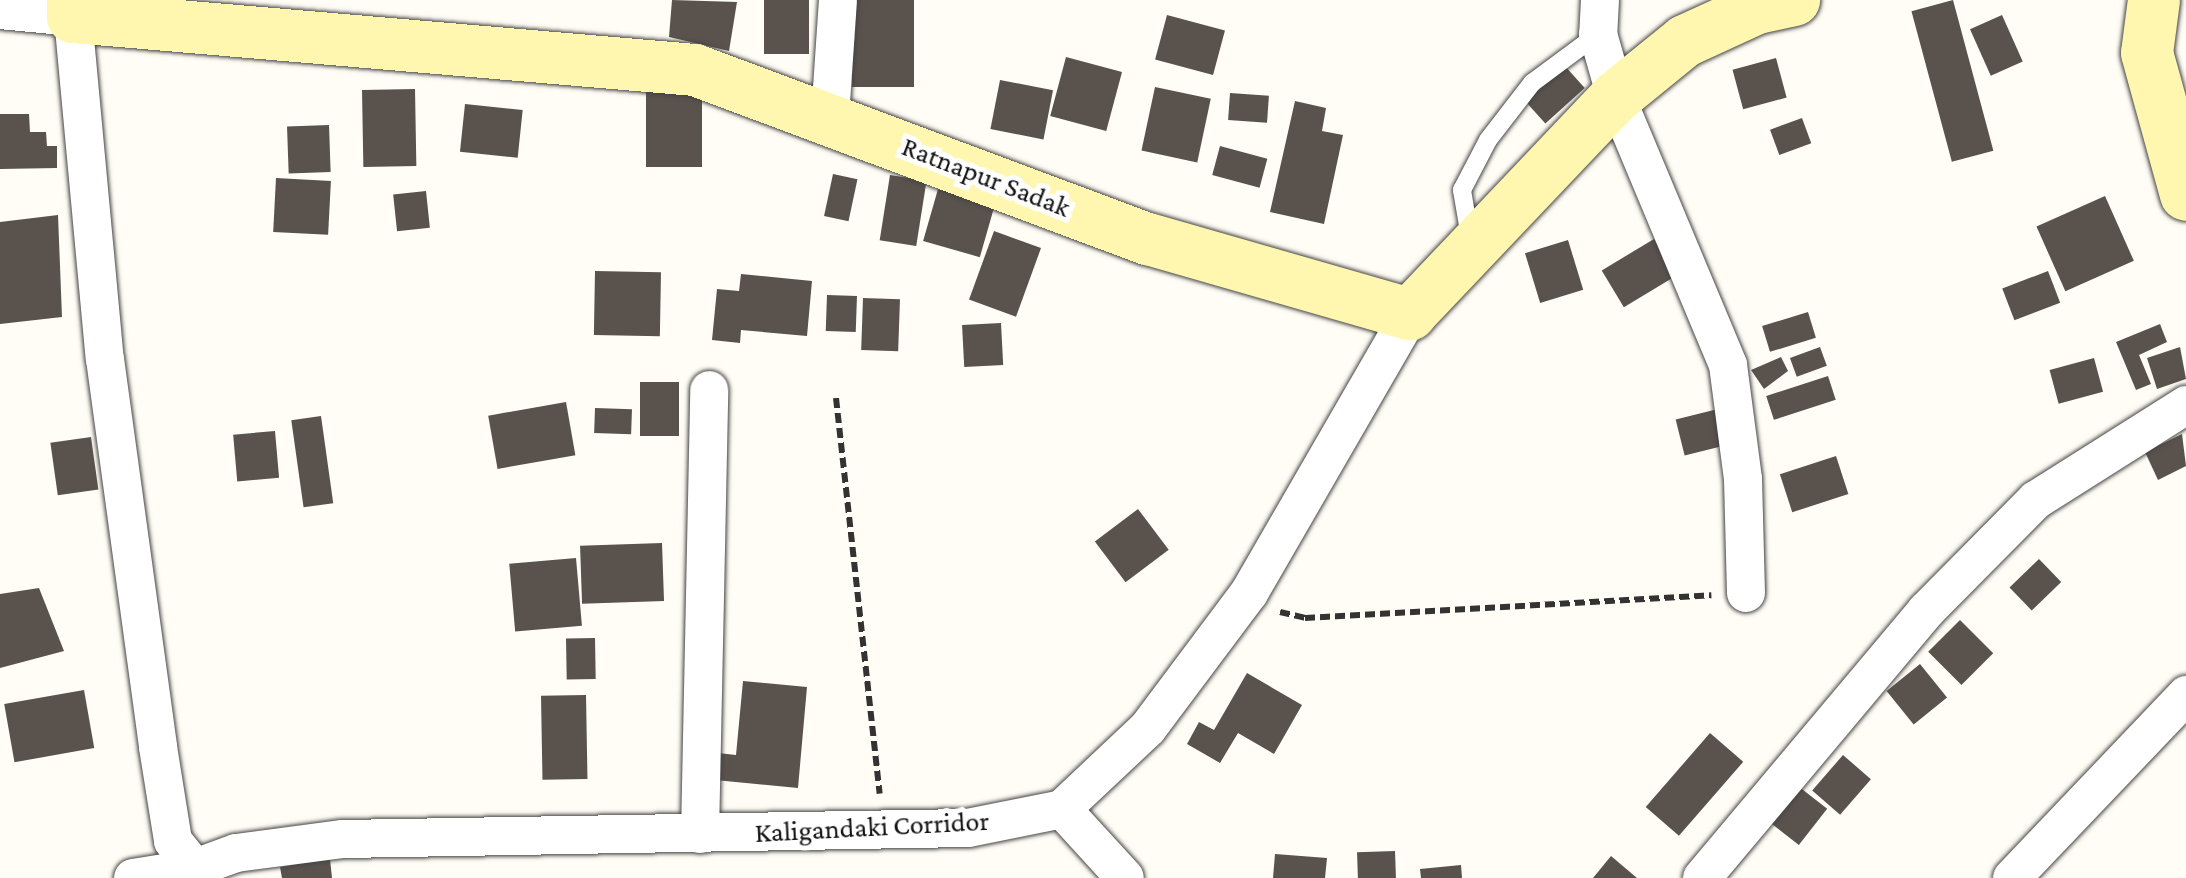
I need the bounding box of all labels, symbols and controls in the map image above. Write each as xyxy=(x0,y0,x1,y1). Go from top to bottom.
street label: Ratnapur Sadak xyxy=(897,130,1075,224)
street label: Kaligandaki Corridor xyxy=(754,804,990,850)

